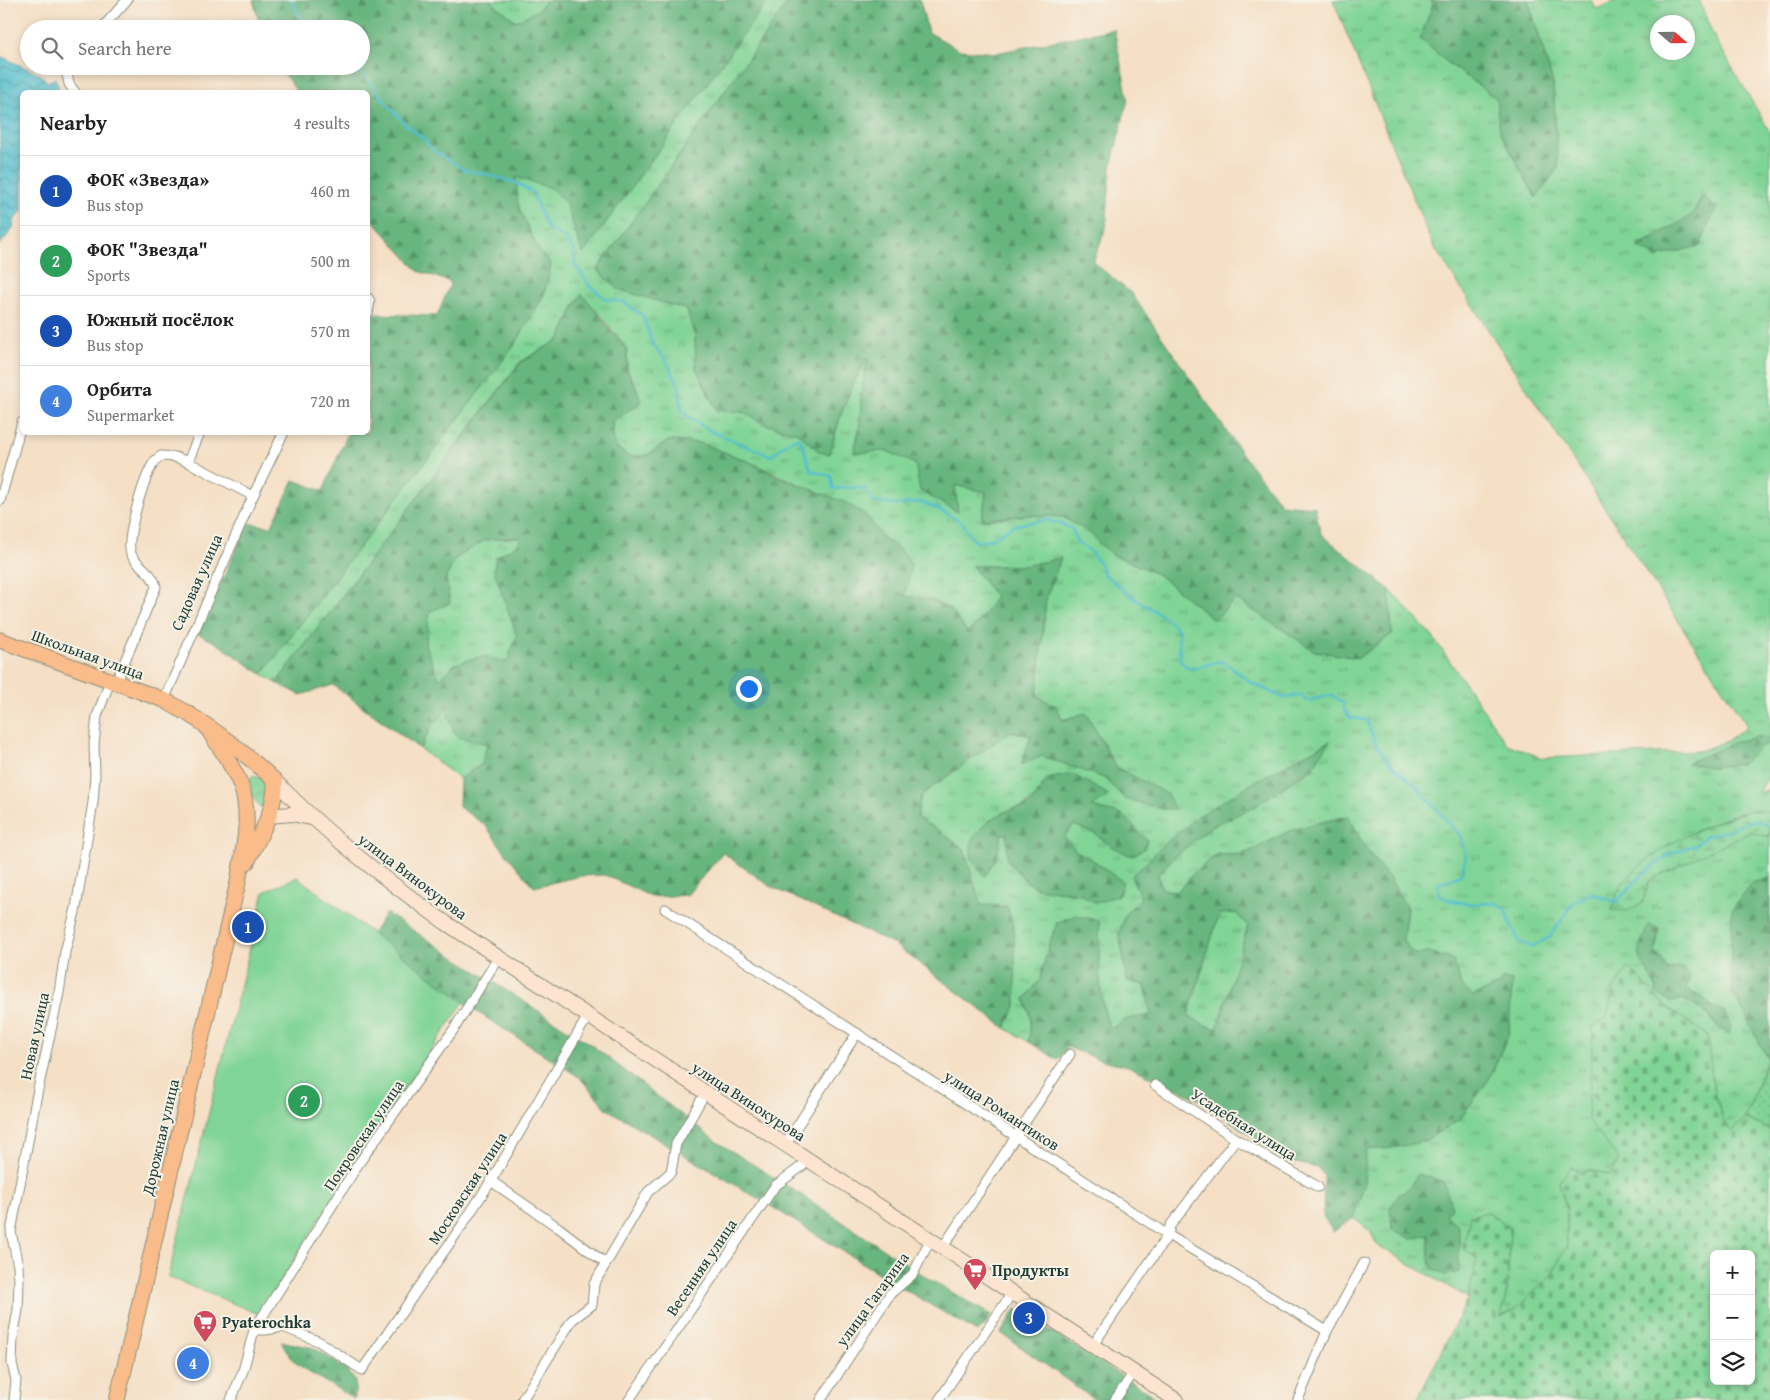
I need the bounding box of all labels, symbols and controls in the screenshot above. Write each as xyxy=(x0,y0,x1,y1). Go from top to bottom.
north arrow xyxy=(1650,15,1695,60)
search box xyxy=(20,20,370,75)
icon: search xyxy=(38,34,66,62)
text: Search here xyxy=(78,34,172,62)
text: Nearby xyxy=(40,107,107,138)
text: 4 results xyxy=(293,111,350,135)
text: ФОК «Звезда» xyxy=(87,165,209,193)
text: 1 xyxy=(52,179,60,203)
text: 460 m xyxy=(310,179,350,203)
text: Bus stop xyxy=(87,193,143,217)
text: ФОК "Звезда" xyxy=(87,235,208,263)
text: 2 xyxy=(52,249,60,273)
text: 500 m xyxy=(310,249,350,273)
text: Sports xyxy=(87,263,130,287)
text: Южный посёлок xyxy=(87,305,234,333)
text: 3 xyxy=(52,319,60,343)
text: 570 m xyxy=(310,319,350,343)
text: Bus stop xyxy=(87,333,143,357)
text: Орбита xyxy=(87,375,152,403)
text: 4 xyxy=(52,389,60,413)
text: 720 m xyxy=(310,389,350,413)
text: Supermarket xyxy=(87,403,174,427)
street label: Садовая улица xyxy=(164,530,228,634)
street label: Школьная улица xyxy=(28,623,148,686)
your location xyxy=(736,676,762,702)
street label: улица Винокурова xyxy=(352,826,473,925)
pin: 1 xyxy=(232,908,264,946)
street label: Новая улица xyxy=(13,990,55,1082)
street label: улица Винокурова xyxy=(686,1055,811,1147)
street label: улица Романтиков xyxy=(939,1063,1065,1156)
street label: Покровская улица xyxy=(317,1074,409,1195)
street label: Дорожная улица xyxy=(135,1076,185,1198)
pin: 2 xyxy=(288,1082,320,1120)
street label: Усадебная улица xyxy=(1187,1082,1302,1166)
street label: Московская улица xyxy=(422,1127,513,1249)
street label: Весенняя улица xyxy=(660,1213,743,1320)
street label: улица Гагарина xyxy=(829,1247,915,1352)
map controls xyxy=(1710,1250,1755,1385)
button: + xyxy=(1710,1250,1755,1295)
supermarket icon: Продукты xyxy=(962,1257,988,1291)
place label: Продукты xyxy=(992,1258,1069,1282)
button: − xyxy=(1710,1295,1755,1340)
pin: 3 xyxy=(1013,1299,1045,1337)
supermarket icon: Pyaterochka xyxy=(192,1309,218,1343)
place label: Pyaterochka xyxy=(222,1310,312,1334)
button: layers xyxy=(1710,1340,1755,1385)
pin: 4 xyxy=(177,1344,209,1382)

